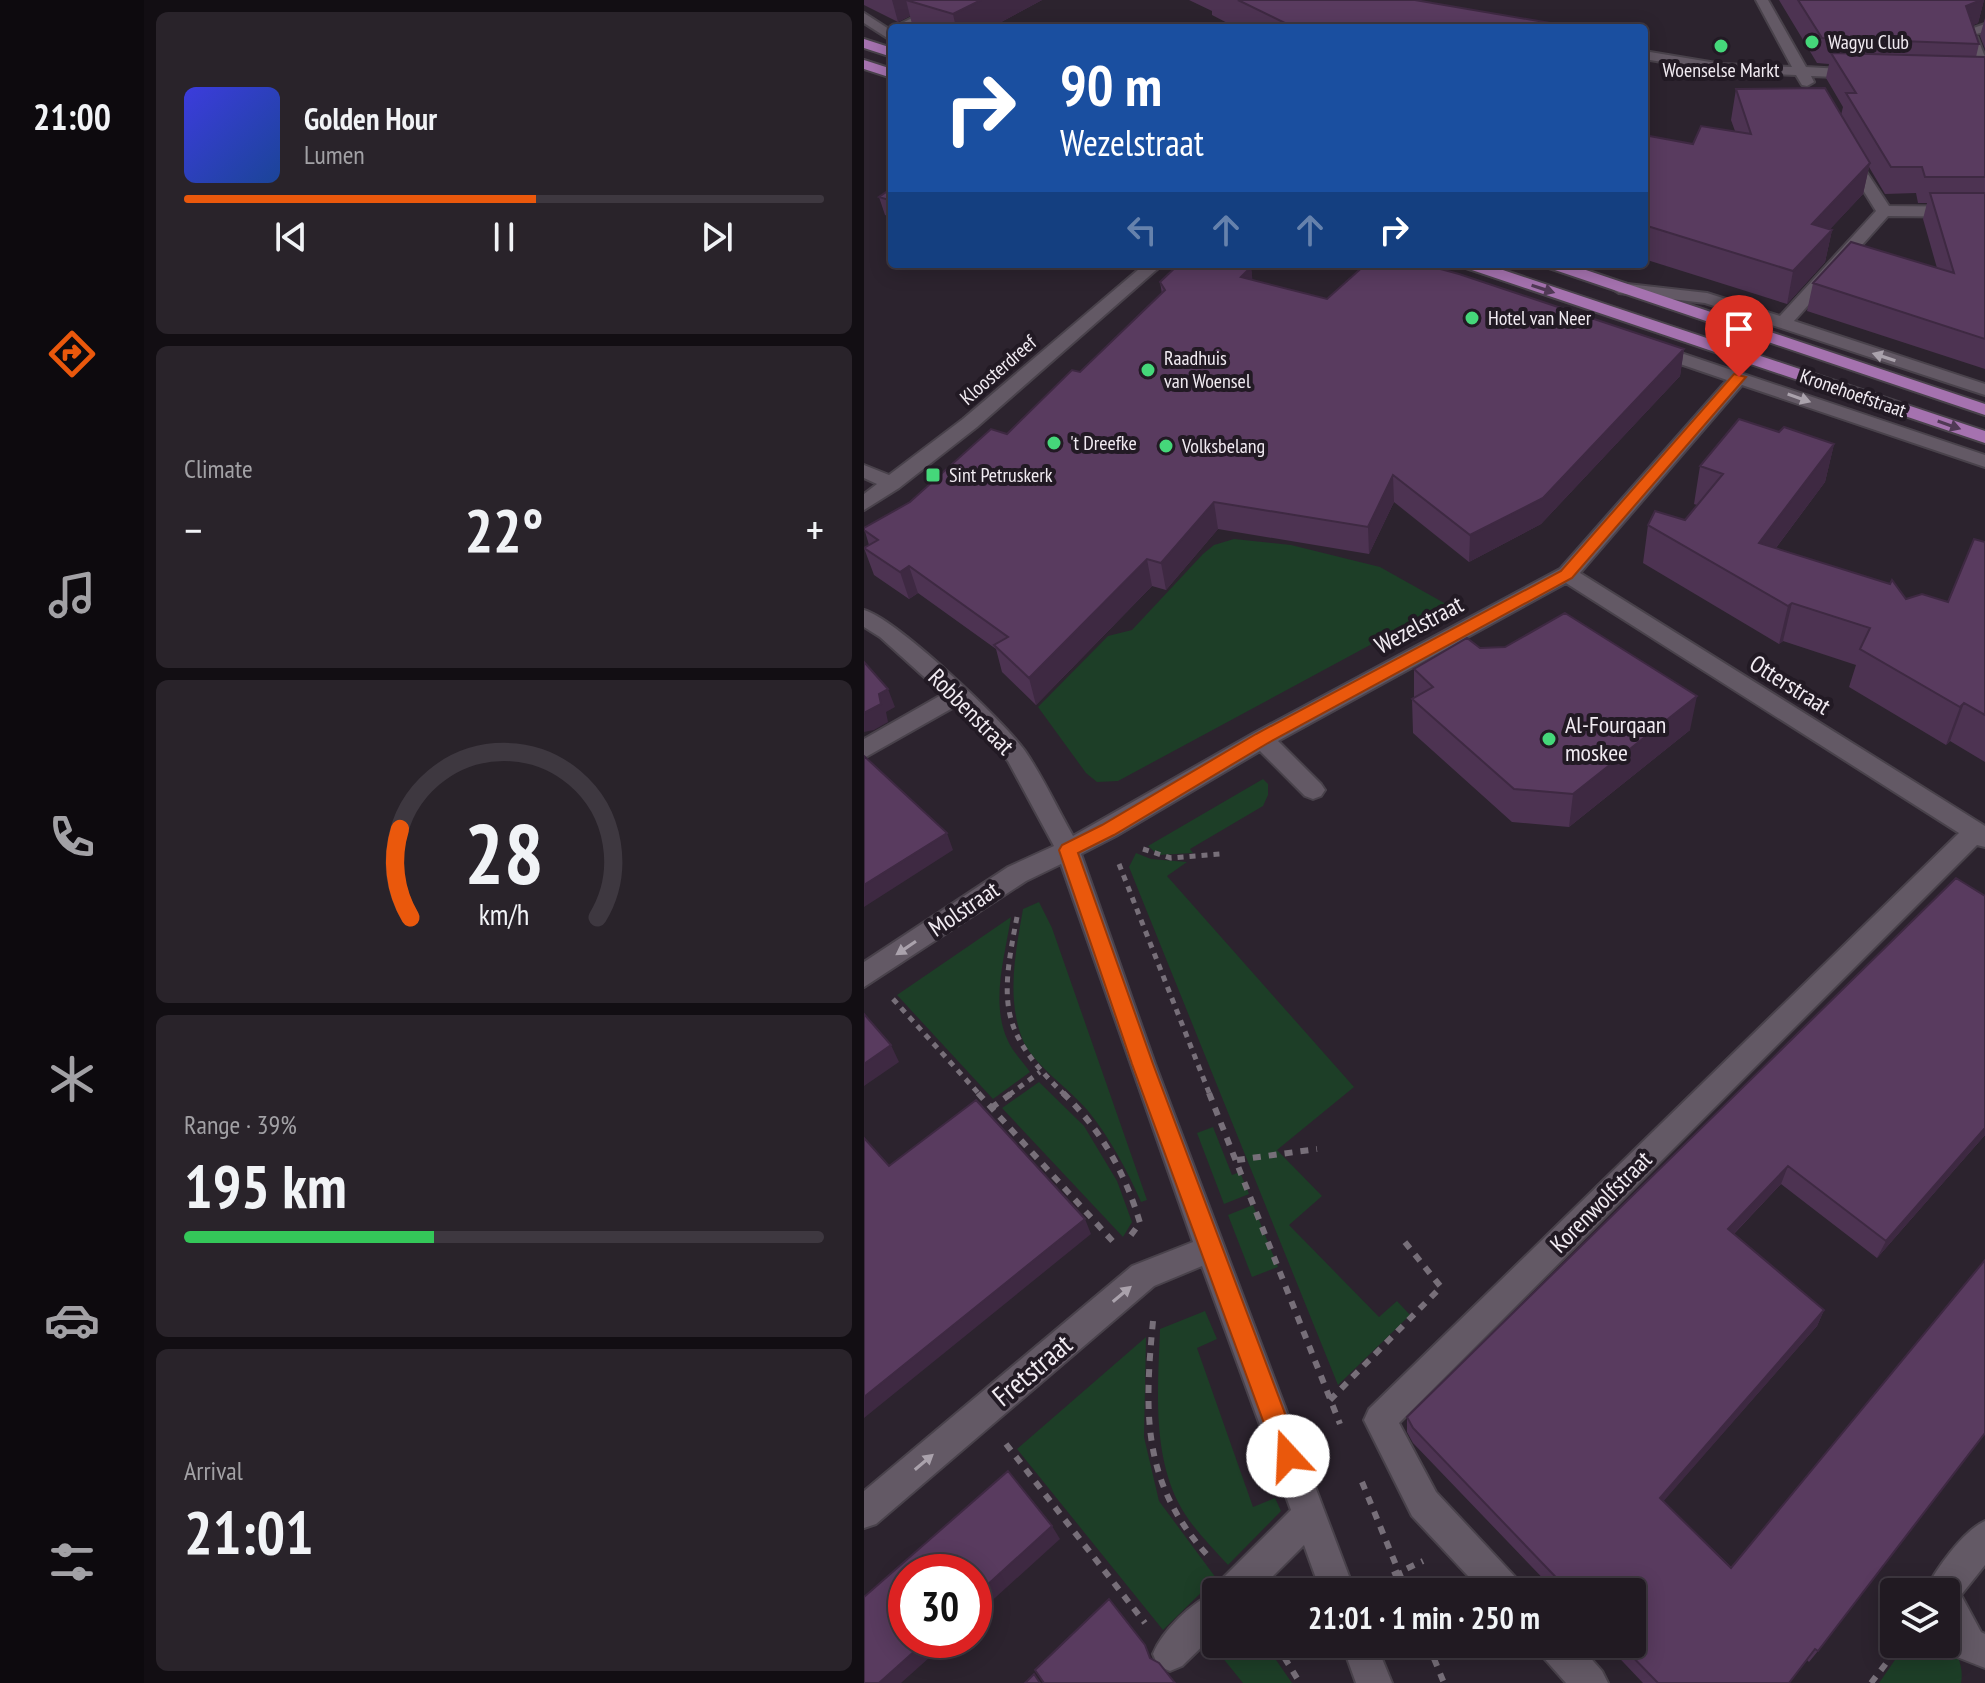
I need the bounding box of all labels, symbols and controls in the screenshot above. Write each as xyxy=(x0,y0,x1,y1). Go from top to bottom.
place label: Wagyu Club xyxy=(1828,29,1909,55)
marker: Wagyu Club xyxy=(1803,33,1821,51)
marker: Woenselse Markt xyxy=(1712,37,1730,55)
text: 90 m xyxy=(1060,49,1162,121)
icon: right xyxy=(928,56,1032,160)
place label: Woenselse Markt xyxy=(1663,57,1780,83)
text: 21:00 xyxy=(33,93,111,140)
text: Golden Hour xyxy=(304,99,437,138)
text: Wezelstraat xyxy=(1060,119,1204,166)
text: Lumen xyxy=(304,138,365,171)
icon: left xyxy=(1120,208,1164,252)
icon: ahead xyxy=(1204,208,1248,252)
icon: ahead xyxy=(1288,208,1332,252)
icon: right xyxy=(1372,208,1416,252)
icon: previous xyxy=(269,215,313,259)
icon: pause xyxy=(482,215,526,259)
icon: next xyxy=(695,215,739,259)
one-way arrow xyxy=(1531,283,1555,295)
pin xyxy=(1705,295,1773,377)
place label: Hotel van Neer xyxy=(1488,305,1592,331)
icon: arrive xyxy=(1717,307,1761,351)
marker: Hotel van Neer xyxy=(1463,309,1481,327)
icon: directions xyxy=(44,326,100,382)
street label: Kloosterdreef xyxy=(954,329,1042,410)
place label: Raadhuis van Woensel xyxy=(1164,345,1251,394)
one-way arrow xyxy=(1872,350,1896,362)
marker: Raadhuis van Woensel xyxy=(1139,361,1157,379)
street label: Kronehoefstraat xyxy=(1796,363,1910,423)
one-way arrow xyxy=(1787,392,1811,404)
one-way arrow xyxy=(1937,419,1961,431)
place label: 't Dreefke xyxy=(1070,430,1137,456)
place label: Volksbelang xyxy=(1181,433,1265,459)
marker: 't Dreefke xyxy=(1045,434,1063,452)
marker: Volksbelang xyxy=(1157,437,1175,455)
text: Climate xyxy=(184,452,253,485)
place label: Sint Petruskerk xyxy=(949,462,1053,488)
marker: Sint Petruskerk xyxy=(924,466,942,484)
text: 22° xyxy=(464,491,544,569)
text: − xyxy=(184,501,202,558)
text: + xyxy=(806,501,824,558)
icon: music xyxy=(44,567,100,623)
street label: Wezelstraat xyxy=(1369,588,1469,661)
street label: Otterstraat xyxy=(1744,648,1837,722)
street label: Robbenstraat xyxy=(922,662,1021,762)
place label: Al-Fourqaan moskee xyxy=(1565,709,1666,768)
marker: Al-Fourqaan moskee xyxy=(1540,730,1558,748)
text: 28 xyxy=(464,798,544,906)
icon: phone xyxy=(44,809,100,865)
street label: Molstraat xyxy=(923,874,1005,943)
text: km/h xyxy=(479,896,529,933)
one-way arrow xyxy=(895,940,916,955)
icon: climate xyxy=(44,1051,100,1107)
text: Range · 39% xyxy=(184,1108,297,1141)
street label: Korenwolfstraat xyxy=(1543,1144,1658,1259)
text: 195 km xyxy=(184,1147,347,1225)
one-way arrow xyxy=(1112,1286,1132,1303)
icon: car xyxy=(44,1292,100,1348)
street label: Fretstraat xyxy=(984,1325,1080,1414)
position arrow xyxy=(1246,1414,1330,1498)
text: Arrival xyxy=(184,1454,243,1487)
one-way arrow xyxy=(913,1454,933,1471)
text: 21:01 xyxy=(184,1493,314,1571)
icon: filters xyxy=(44,1534,100,1590)
speed limit sign: 30 xyxy=(888,1554,992,1658)
map controls xyxy=(1880,1578,1960,1658)
button: layers xyxy=(1880,1578,1960,1658)
text: 21:01 · 1 min · 250 m xyxy=(1308,1598,1540,1637)

